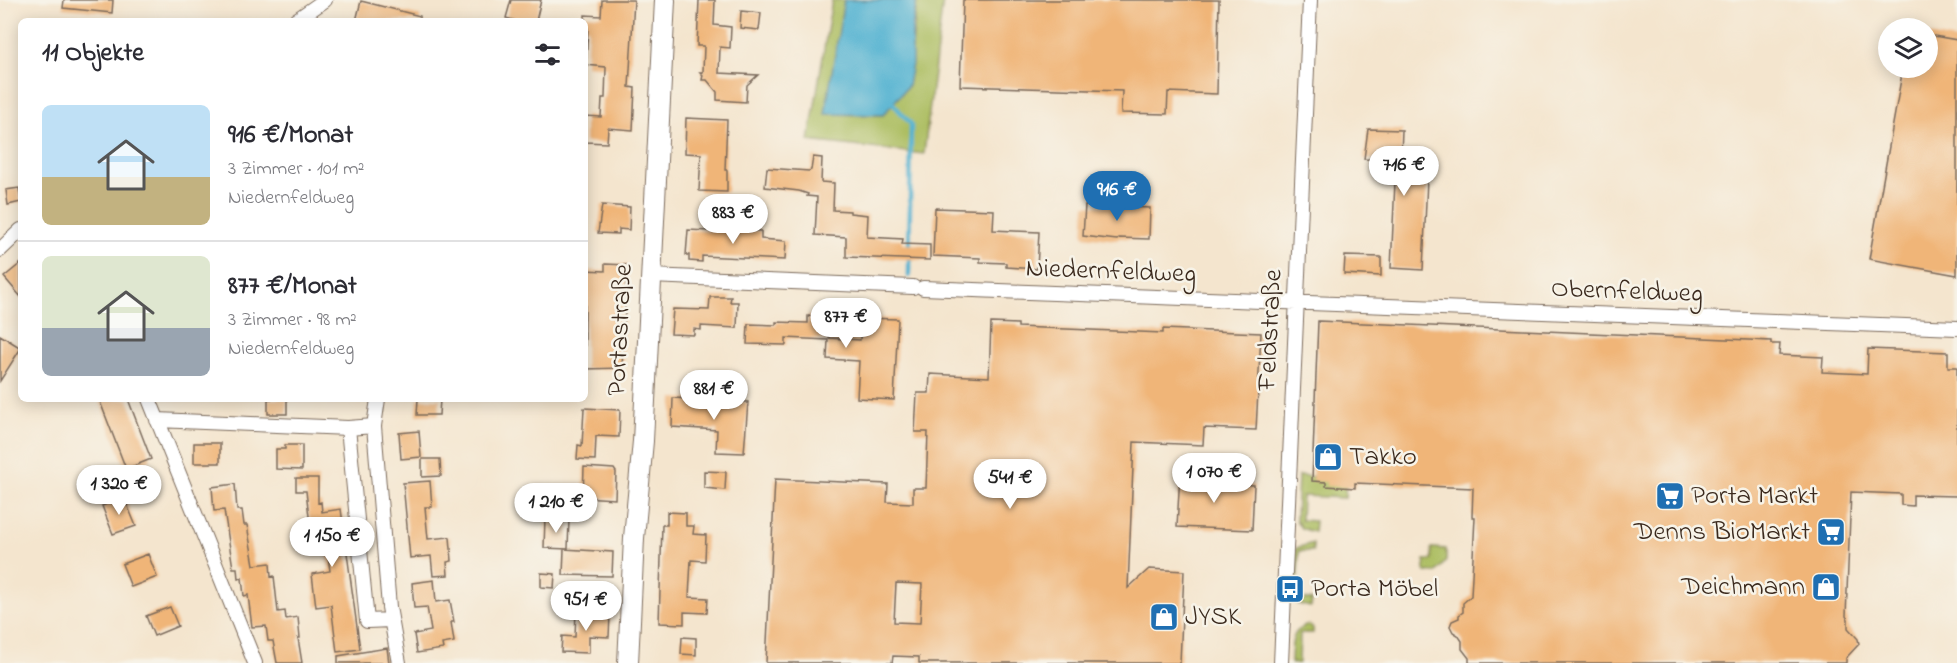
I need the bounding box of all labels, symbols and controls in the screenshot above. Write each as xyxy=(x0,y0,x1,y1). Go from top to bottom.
map controls xyxy=(1878,18,1938,78)
button: layers xyxy=(1878,18,1938,78)
text: 11 Objekte xyxy=(42,35,144,73)
icon: filters xyxy=(531,38,564,71)
text: 916 €/Monat xyxy=(228,117,353,155)
icon: home xyxy=(90,129,162,201)
pin: 716 € xyxy=(1362,146,1446,197)
text: 716 € xyxy=(1383,151,1425,180)
text: 3 Zimmer · 101 m² xyxy=(228,155,365,184)
pin: 916 € xyxy=(1075,171,1159,222)
text: 916 € xyxy=(1097,176,1137,205)
text: Niedernfeldweg xyxy=(228,184,354,213)
pin: 883 € xyxy=(691,194,775,245)
text: 883 € xyxy=(712,199,754,228)
street label: Niedernfeldweg xyxy=(1025,250,1197,294)
street label: Portastraße xyxy=(598,262,644,397)
text: 877 €/Monat xyxy=(228,268,357,306)
street label: Feldstraße xyxy=(1248,268,1294,393)
street label: Obernfeldweg xyxy=(1550,270,1704,314)
icon: home xyxy=(90,280,162,352)
pin: 877 € xyxy=(804,298,888,349)
text: 877 € xyxy=(825,303,867,332)
text: 3 Zimmer · 98 m² xyxy=(228,306,357,335)
text: Niedernfeldweg xyxy=(228,335,354,364)
pin: 881 € xyxy=(672,370,756,421)
text: 881 € xyxy=(694,375,734,404)
place label: Takko xyxy=(1349,438,1417,477)
shop icon: Takko xyxy=(1312,441,1344,473)
pin: 1 070 € xyxy=(1159,453,1269,504)
text: 1 070 € xyxy=(1186,458,1242,487)
pin: 541 € xyxy=(968,459,1052,510)
text: 541 € xyxy=(988,464,1032,493)
pin: 1 320 € xyxy=(64,465,174,516)
text: 1 320 € xyxy=(90,470,148,499)
place label: Porta Markt xyxy=(1691,477,1818,516)
supermarket icon: Porta Markt xyxy=(1654,480,1686,512)
pin: 1 210 € xyxy=(501,483,611,534)
text: 1 210 € xyxy=(528,488,584,517)
place label: Denns BioMarkt xyxy=(1633,513,1810,552)
supermarket icon: Denns BioMarkt xyxy=(1815,516,1847,548)
pin: 1 150 € xyxy=(277,517,387,568)
text: 1 150 € xyxy=(304,522,360,551)
place label: Deichmann xyxy=(1680,568,1805,607)
place label: Porta Möbel xyxy=(1311,570,1438,609)
shop icon: Deichmann xyxy=(1810,571,1842,603)
bus stop icon: Porta Möbel xyxy=(1274,573,1306,605)
pin: 951 € xyxy=(544,581,628,632)
text: 951 € xyxy=(565,586,607,615)
place label: JYSK xyxy=(1185,598,1242,637)
shop icon: JYSK xyxy=(1148,601,1180,633)

